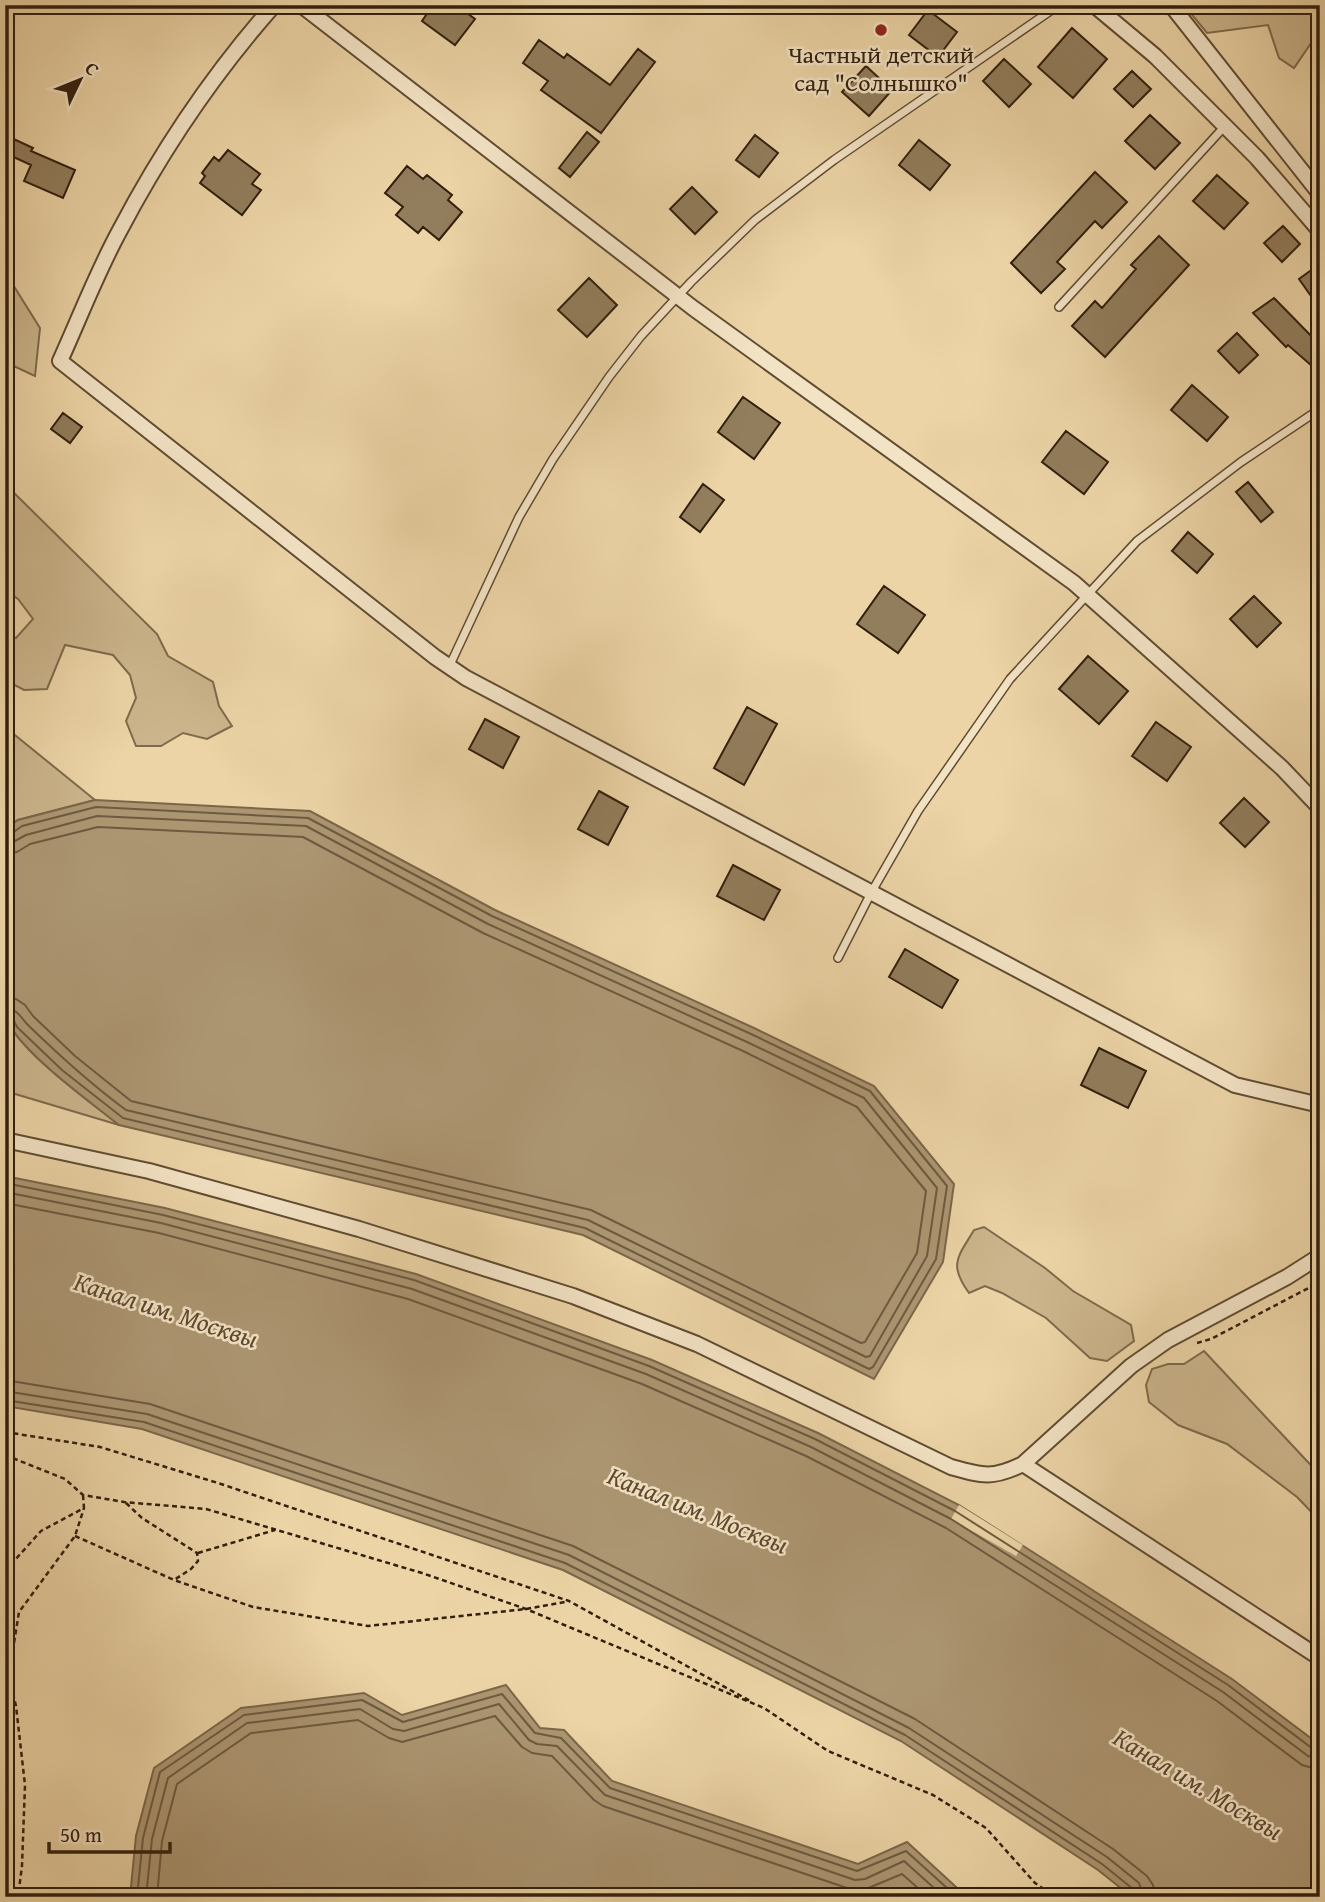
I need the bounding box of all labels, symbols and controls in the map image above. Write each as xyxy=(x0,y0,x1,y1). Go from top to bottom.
marker: Частный детский сад "Солнышко" xyxy=(873,22,889,38)
place label: Частный детский сад "Солнышко" xyxy=(788,37,974,100)
north arrow xyxy=(46,46,116,116)
text: С xyxy=(79,55,107,82)
water label: Канал им. Москвы xyxy=(69,1261,263,1358)
water label: Канал им. Москвы xyxy=(602,1456,794,1563)
water label: Канал им. Москвы xyxy=(1106,1718,1290,1850)
scale bar xyxy=(49,1811,170,1855)
text: 50 m xyxy=(60,1819,102,1850)

